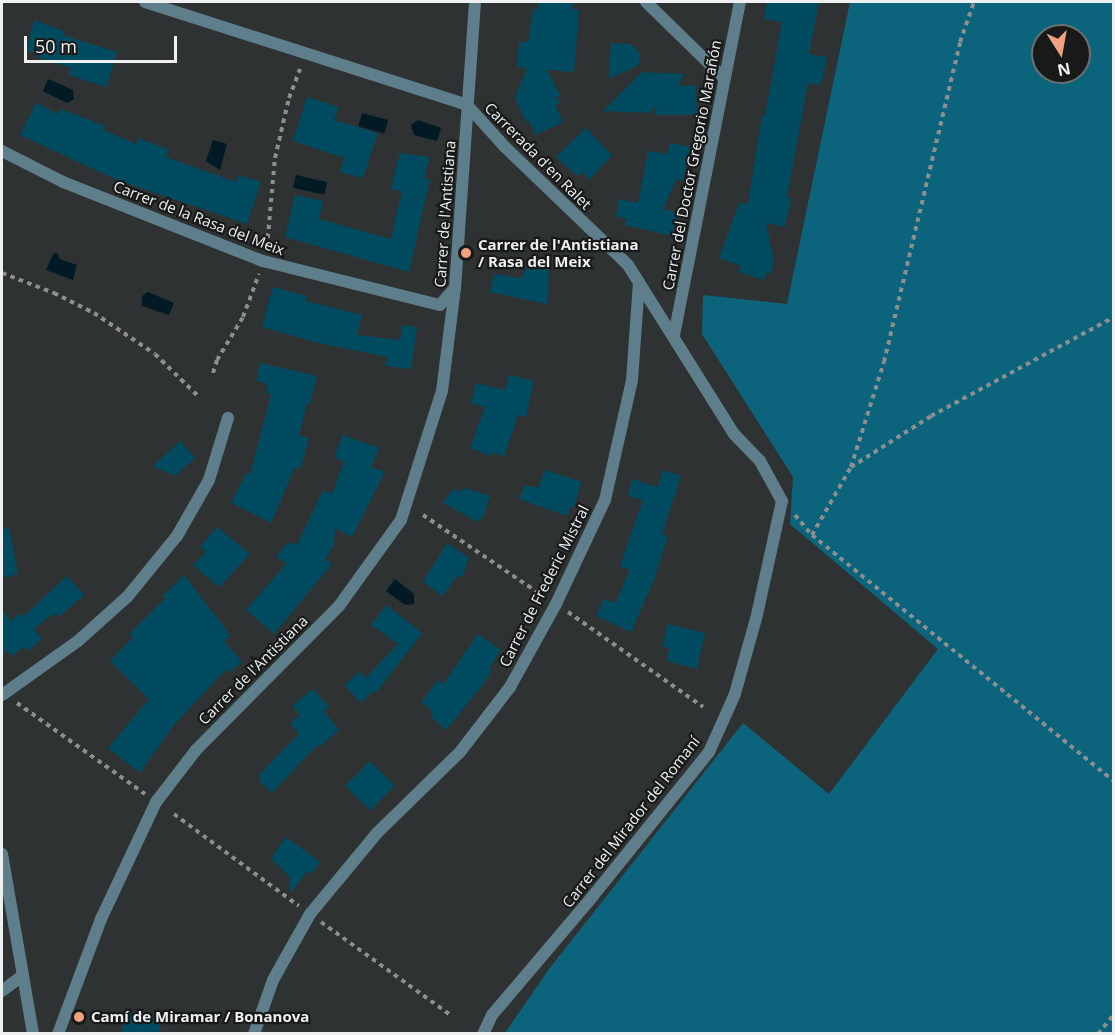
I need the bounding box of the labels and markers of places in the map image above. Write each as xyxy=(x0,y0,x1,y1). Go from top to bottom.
place label: Carrer de l'Antistiana / Rasa del Meix xyxy=(478,235,638,270)
marker: Carrer de l'Antistiana / Rasa del Meix xyxy=(459,246,473,260)
place label: Camí de Miramar / Bonanova xyxy=(91,1008,309,1026)
marker: Camí de Miramar / Bonanova xyxy=(72,1010,86,1024)

